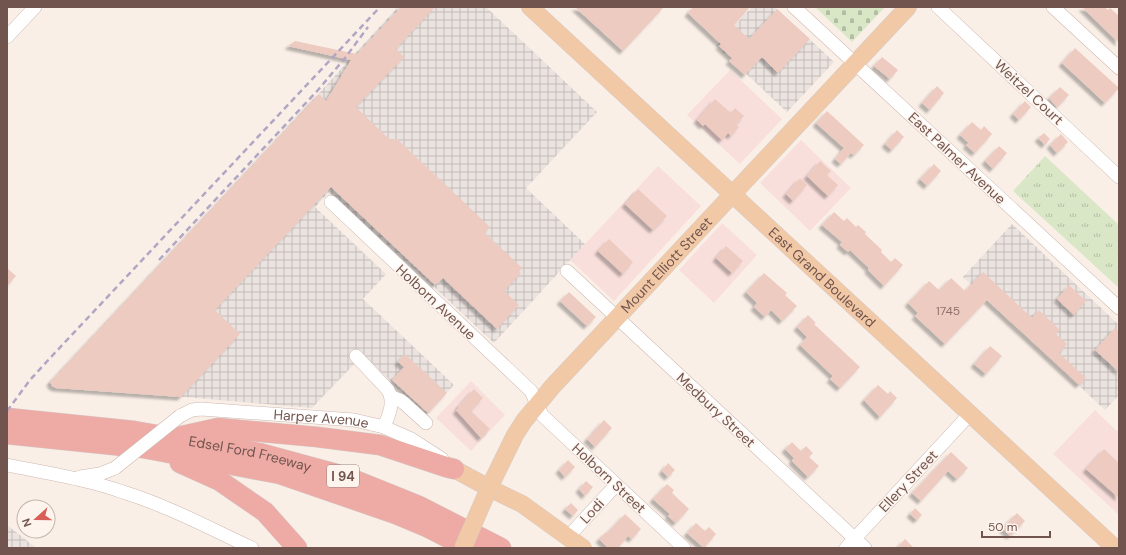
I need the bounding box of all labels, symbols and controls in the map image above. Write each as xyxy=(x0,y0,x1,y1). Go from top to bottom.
street label: Weitzel Court xyxy=(991,55,1067,129)
street label: East Palmer Avenue xyxy=(904,108,1010,208)
street label: Mount Elliott Street xyxy=(617,213,716,317)
street label: East Grand Boulevard xyxy=(765,223,880,331)
street label: Holborn Avenue xyxy=(392,260,480,344)
house number: 1745 xyxy=(936,303,960,319)
street label: Medbury Street xyxy=(673,369,759,451)
street label: Harper Avenue xyxy=(273,405,371,432)
street label: Edsel Ford Freeway xyxy=(187,432,314,476)
street label: Holborn Street xyxy=(568,439,650,517)
street label: Ellery Street xyxy=(875,446,941,516)
road number: I 94 xyxy=(327,465,359,487)
street label: Lodi xyxy=(576,495,608,527)
north arrow xyxy=(16,499,56,539)
scale bar xyxy=(982,513,1050,539)
text: N xyxy=(19,516,35,529)
text: 50 m xyxy=(988,519,1017,535)

